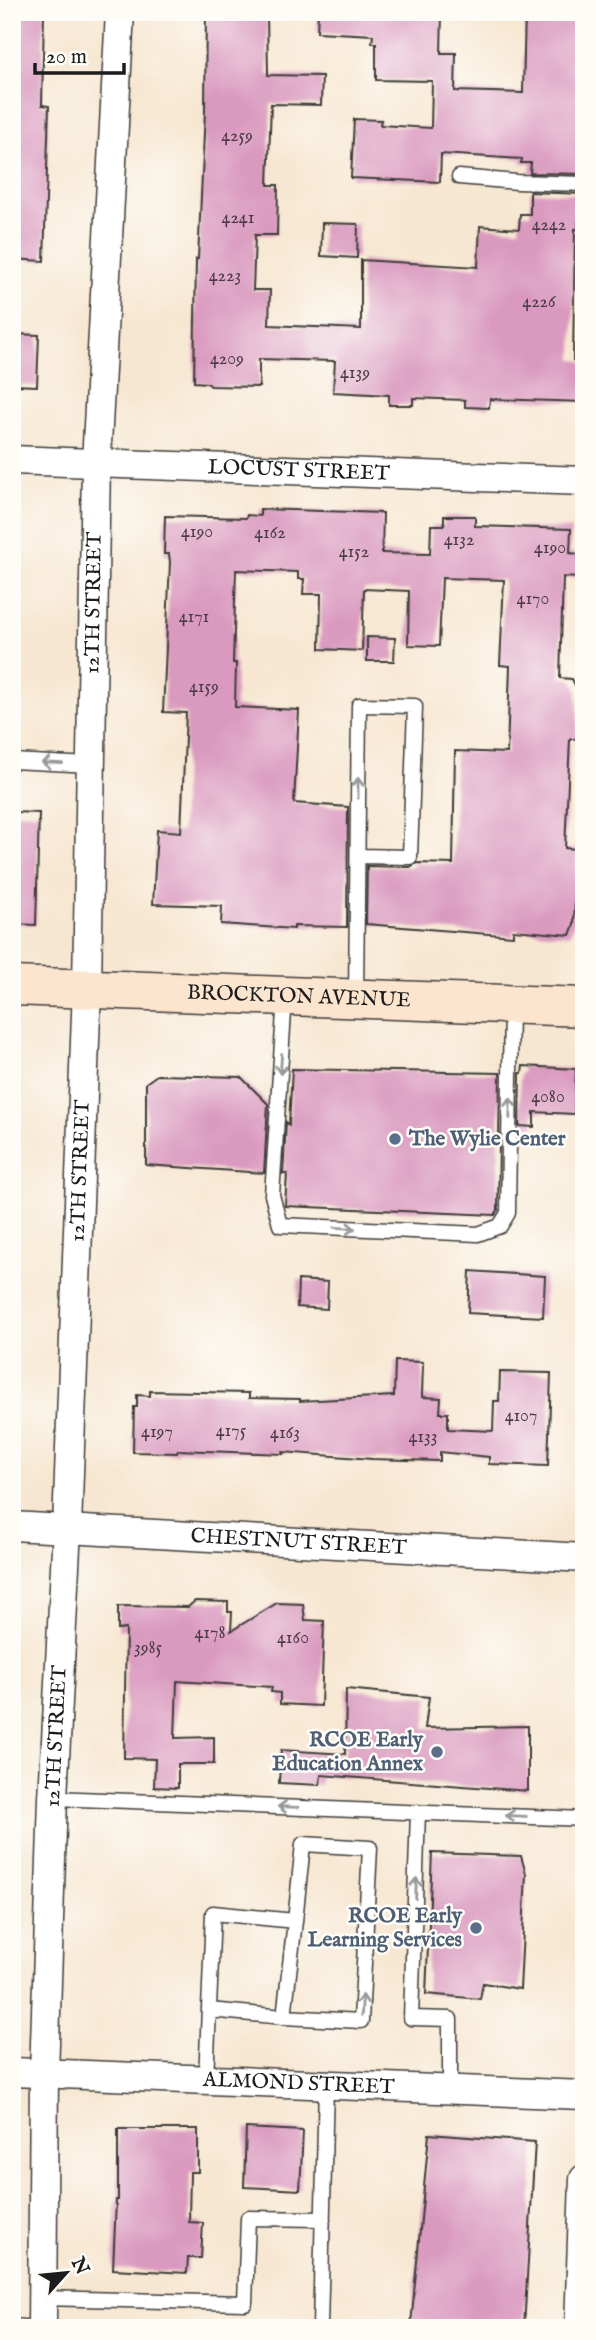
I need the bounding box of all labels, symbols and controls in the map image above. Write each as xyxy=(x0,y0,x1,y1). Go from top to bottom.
scale bar xyxy=(35,32,124,76)
text: 20 m xyxy=(46,44,87,71)
house number: 4259 xyxy=(221,125,253,148)
house number: 4241 xyxy=(222,207,254,230)
house number: 4242 xyxy=(532,214,566,237)
house number: 4223 xyxy=(209,265,241,288)
house number: 4226 xyxy=(522,291,556,314)
house number: 4209 xyxy=(210,348,244,371)
house number: 4139 xyxy=(340,362,370,385)
street label: LOCUST STREET xyxy=(207,454,391,487)
house number: 4190 xyxy=(181,521,213,544)
house number: 4162 xyxy=(254,522,286,545)
house number: 4132 xyxy=(444,529,474,552)
street label: 12TH STREET xyxy=(79,531,108,674)
house number: 4190 xyxy=(534,537,566,560)
house number: 4152 xyxy=(339,541,369,564)
house number: 4170 xyxy=(517,588,549,611)
house number: 4171 xyxy=(179,606,209,629)
house number: 4159 xyxy=(189,676,219,699)
one-way arrow xyxy=(40,757,63,770)
one-way arrow xyxy=(351,777,365,800)
street label: BROCKTON AVENUE xyxy=(186,979,411,1014)
one-way arrow xyxy=(274,1052,287,1074)
house number: 4080 xyxy=(531,1086,565,1109)
one-way arrow xyxy=(503,1097,517,1120)
street label: 12TH STREET xyxy=(64,1099,96,1242)
place label: The Wylie Center xyxy=(408,1126,566,1153)
marker: The Wylie Center xyxy=(387,1131,403,1147)
one-way arrow xyxy=(333,1222,356,1235)
house number: 4107 xyxy=(505,1405,537,1428)
house number: 4175 xyxy=(216,1420,247,1443)
house number: 4197 xyxy=(141,1421,173,1444)
house number: 4163 xyxy=(270,1422,300,1445)
house number: 4133 xyxy=(409,1426,437,1449)
street label: CHESTNUT STREET xyxy=(190,1523,408,1562)
house number: 4178 xyxy=(194,1622,226,1645)
house number: 4160 xyxy=(277,1627,309,1650)
house number: 3985 xyxy=(134,1637,163,1660)
street label: 12TH STREET xyxy=(39,1664,73,1808)
place label: RCOE Early Education Annex xyxy=(272,1727,424,1778)
marker: RCOE Early Education Annex xyxy=(429,1744,445,1760)
one-way arrow xyxy=(277,1800,300,1814)
one-way arrow xyxy=(504,1809,527,1823)
one-way arrow xyxy=(409,1876,422,1899)
place label: RCOE Early Learning Services xyxy=(307,1903,463,1954)
marker: RCOE Early Learning Services xyxy=(468,1920,484,1936)
one-way arrow xyxy=(355,1994,368,2017)
street label: ALMOND STREET xyxy=(201,2066,396,2101)
north arrow xyxy=(32,2238,102,2308)
text: N xyxy=(64,2253,94,2279)

